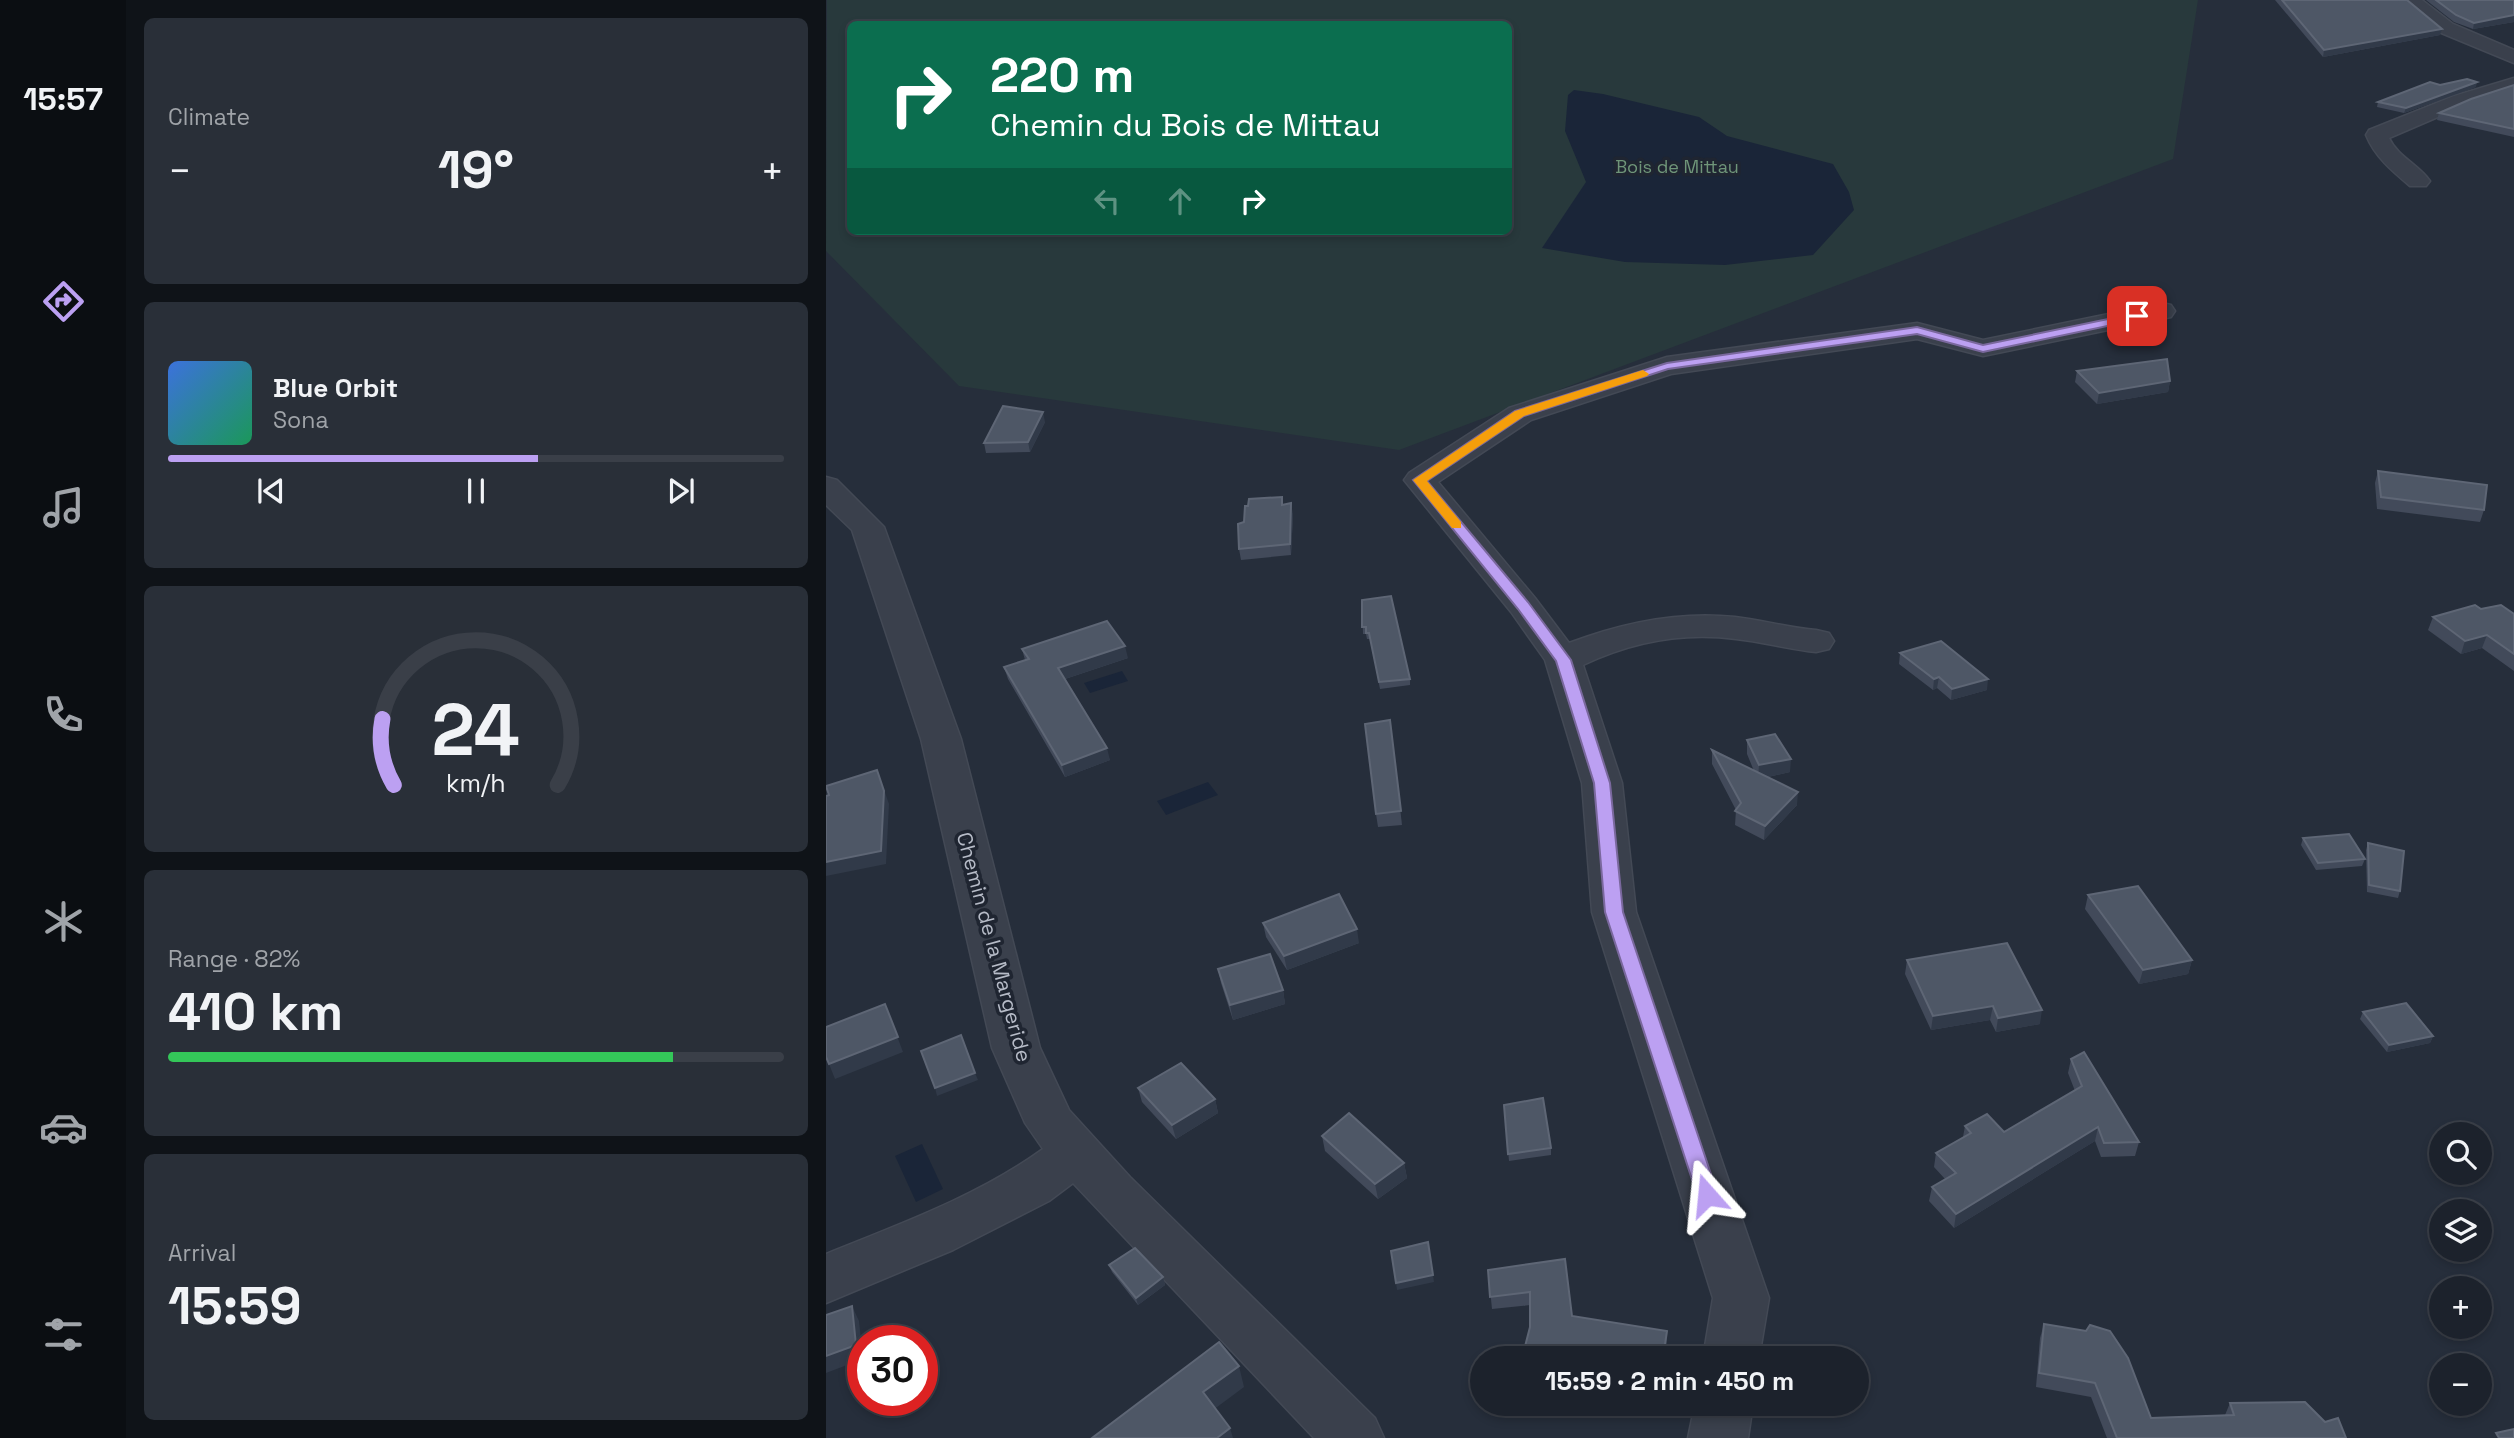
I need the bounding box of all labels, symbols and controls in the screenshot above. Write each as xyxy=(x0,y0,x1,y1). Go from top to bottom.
text: 220 m xyxy=(990,44,1134,106)
icon: right xyxy=(875,49,966,140)
text: 15:57 xyxy=(23,79,103,119)
text: Climate xyxy=(168,102,250,132)
text: Chemin du Bois de Mittau xyxy=(990,105,1380,145)
text: 19° xyxy=(438,137,514,203)
text: − xyxy=(168,147,192,195)
text: + xyxy=(760,147,784,195)
park label: Bois de Mittau xyxy=(1615,155,1739,178)
icon: left xyxy=(1088,182,1126,220)
icon: ahead xyxy=(1161,182,1199,220)
icon: right xyxy=(1234,182,1272,220)
icon: directions xyxy=(39,277,88,326)
pin xyxy=(2107,286,2167,346)
icon: arrive xyxy=(2118,297,2156,335)
text: Blue Orbit xyxy=(273,371,398,405)
text: Sona xyxy=(273,405,329,435)
icon: previous xyxy=(252,472,290,510)
icon: pause xyxy=(457,472,495,510)
icon: next xyxy=(662,472,700,510)
icon: music xyxy=(39,483,88,532)
text: 24 xyxy=(432,683,520,776)
icon: phone xyxy=(39,690,88,739)
text: km/h xyxy=(446,767,506,799)
street label: Chemin de la Margeride xyxy=(951,829,1038,1065)
icon: climate xyxy=(39,897,88,946)
text: Range · 82% xyxy=(168,944,300,974)
text: 410 km xyxy=(168,979,343,1045)
icon: car xyxy=(39,1103,88,1152)
map controls xyxy=(2429,1122,2492,1416)
button: search xyxy=(2429,1122,2492,1185)
position arrow xyxy=(1670,1158,1744,1232)
button: layers xyxy=(2429,1199,2492,1262)
text: Arrival xyxy=(168,1238,236,1268)
text: 15:59 xyxy=(168,1273,302,1339)
button: + xyxy=(2429,1276,2492,1339)
icon: filters xyxy=(39,1310,88,1359)
speed limit sign: 30 xyxy=(847,1325,938,1416)
button: − xyxy=(2429,1353,2492,1416)
text: 15:59 · 2 min · 450 m xyxy=(1545,1364,1794,1398)

